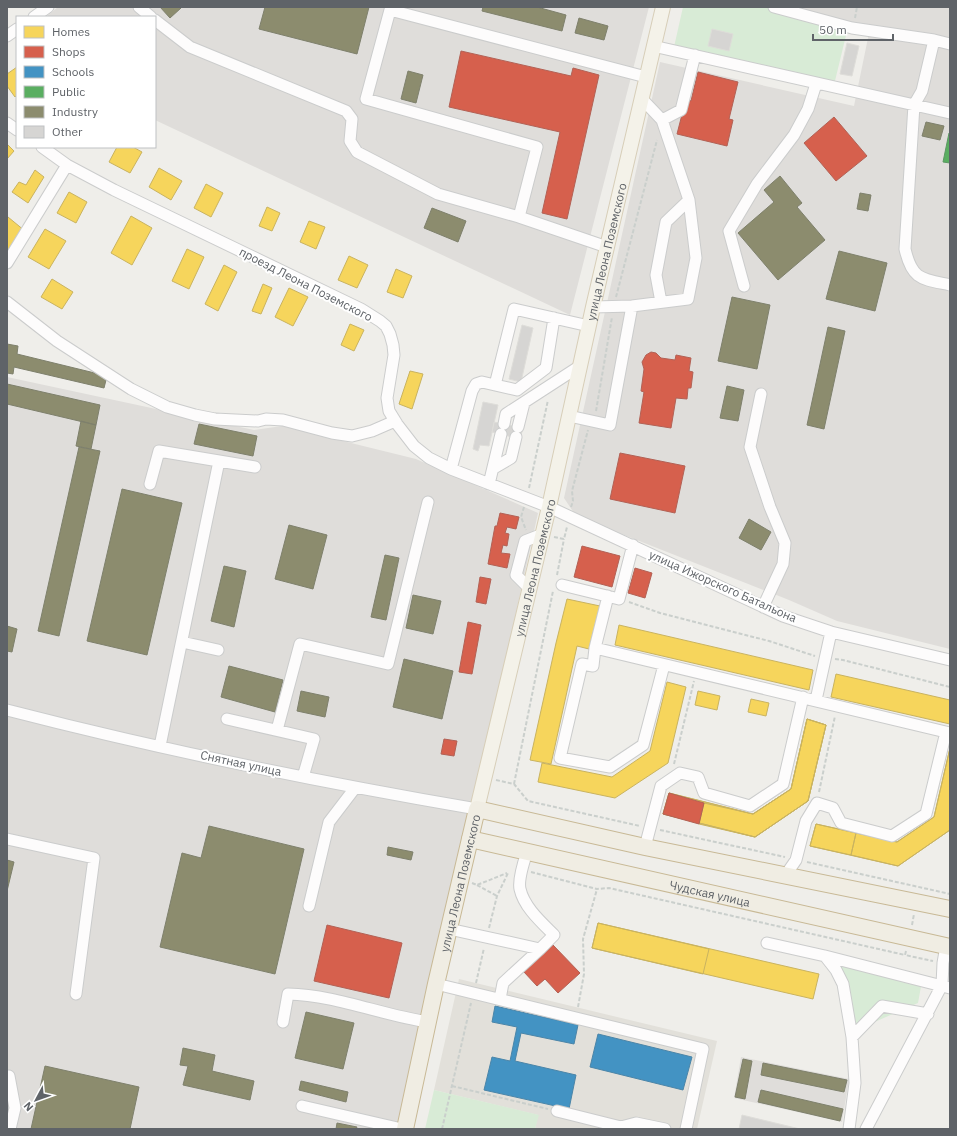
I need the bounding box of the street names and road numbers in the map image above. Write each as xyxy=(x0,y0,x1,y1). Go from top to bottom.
street label: улица Леона Поземского xyxy=(583,181,629,322)
street label: проезд Леона Поземского xyxy=(237,244,375,324)
street label: улица Леона Поземского xyxy=(511,497,558,638)
street label: улица Ижорского Батальона xyxy=(647,547,800,626)
street label: Снятная улица xyxy=(199,747,284,779)
street label: улица Леона Поземского xyxy=(436,812,483,953)
street label: Чудская улица xyxy=(668,877,752,909)

